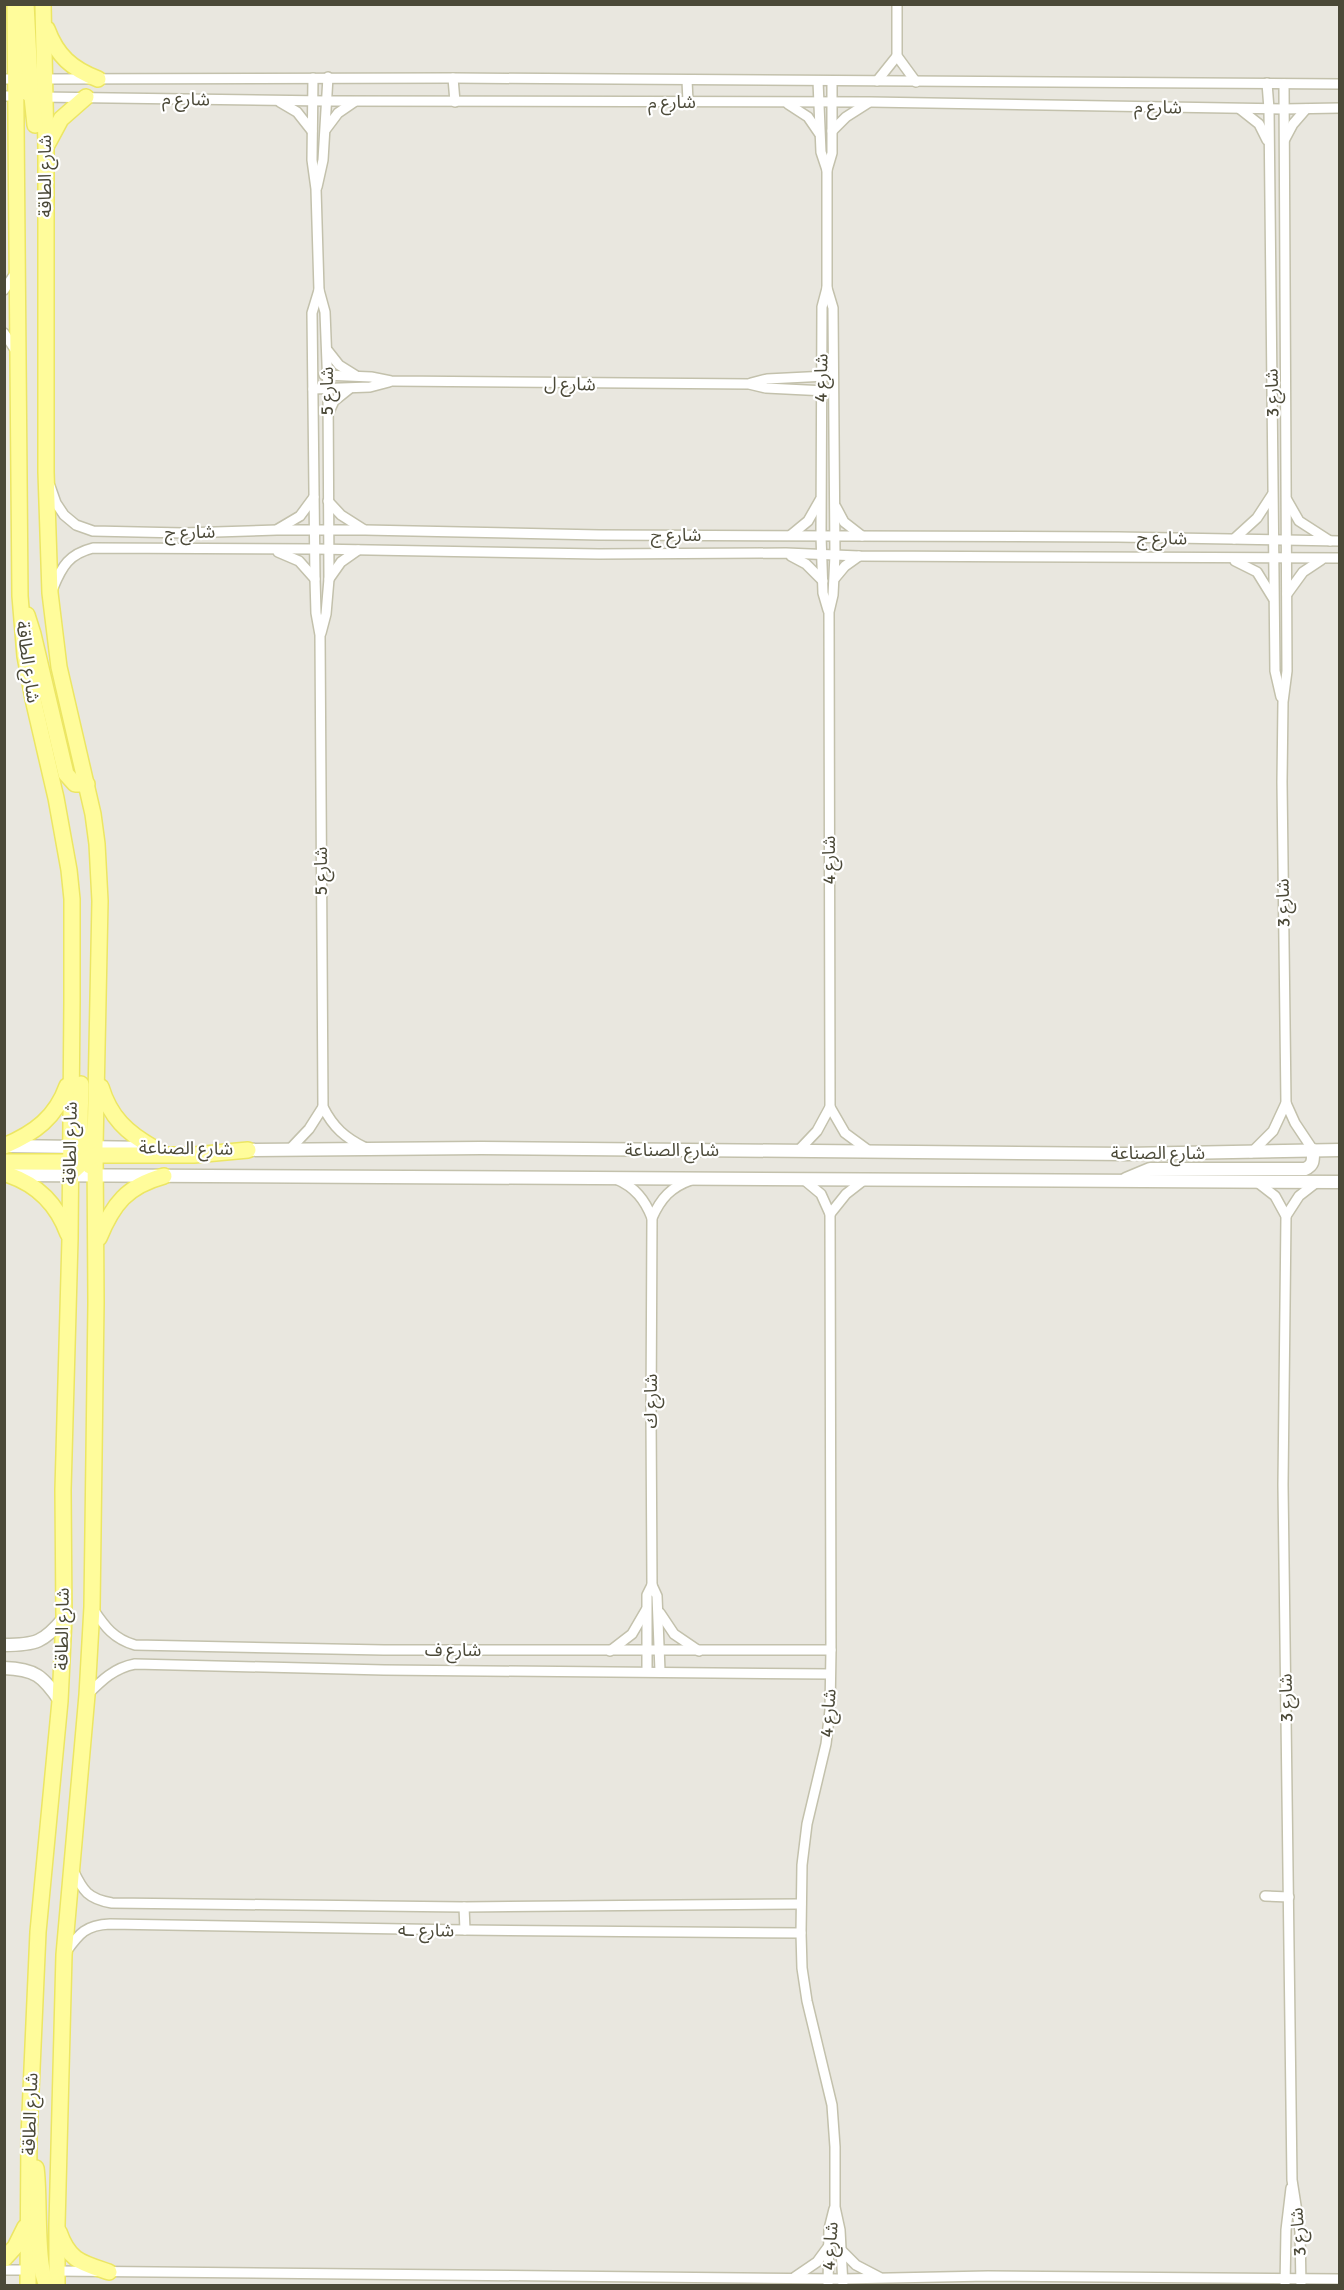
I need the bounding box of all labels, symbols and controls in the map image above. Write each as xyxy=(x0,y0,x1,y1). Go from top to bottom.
street label: شارع م xyxy=(162,88,210,113)
street label: شارع م xyxy=(648,91,696,116)
street label: شارع م xyxy=(1134,96,1182,121)
street label: شارع الطاقة xyxy=(34,135,59,217)
street label: شارع 4 xyxy=(810,353,835,403)
street label: شارع 5 xyxy=(316,367,341,415)
street label: شارع 3 xyxy=(1261,368,1286,418)
street label: شارع ل xyxy=(544,373,596,398)
street label: شارع ج xyxy=(165,521,216,546)
street label: شارع ج xyxy=(651,524,701,549)
street label: شارع ج xyxy=(1136,527,1187,552)
street label: شارع الطاقة xyxy=(8,619,45,705)
street label: شارع 4 xyxy=(818,836,843,884)
street label: شارع 5 xyxy=(310,847,335,895)
street label: شارع 3 xyxy=(1272,878,1297,928)
street label: شارع الطاقة xyxy=(58,1101,85,1185)
street label: شارع الصناعة xyxy=(139,1136,233,1163)
street label: شارع الصناعة xyxy=(625,1139,719,1164)
street label: شارع الصناعة xyxy=(1111,1142,1205,1167)
street label: شارع ك xyxy=(640,1374,665,1428)
street label: شارع الطاقة xyxy=(50,1587,77,1671)
street label: شارع ف xyxy=(425,1639,481,1664)
street label: شارع 3 xyxy=(1275,1673,1300,1723)
street label: شارع 4 xyxy=(815,1688,844,1738)
street label: شارع ـه xyxy=(398,1919,454,1944)
street label: شارع الطاقة xyxy=(18,2072,45,2156)
street label: شارع 3 xyxy=(1285,2207,1314,2257)
street label: شارع 4 xyxy=(817,2221,846,2271)

